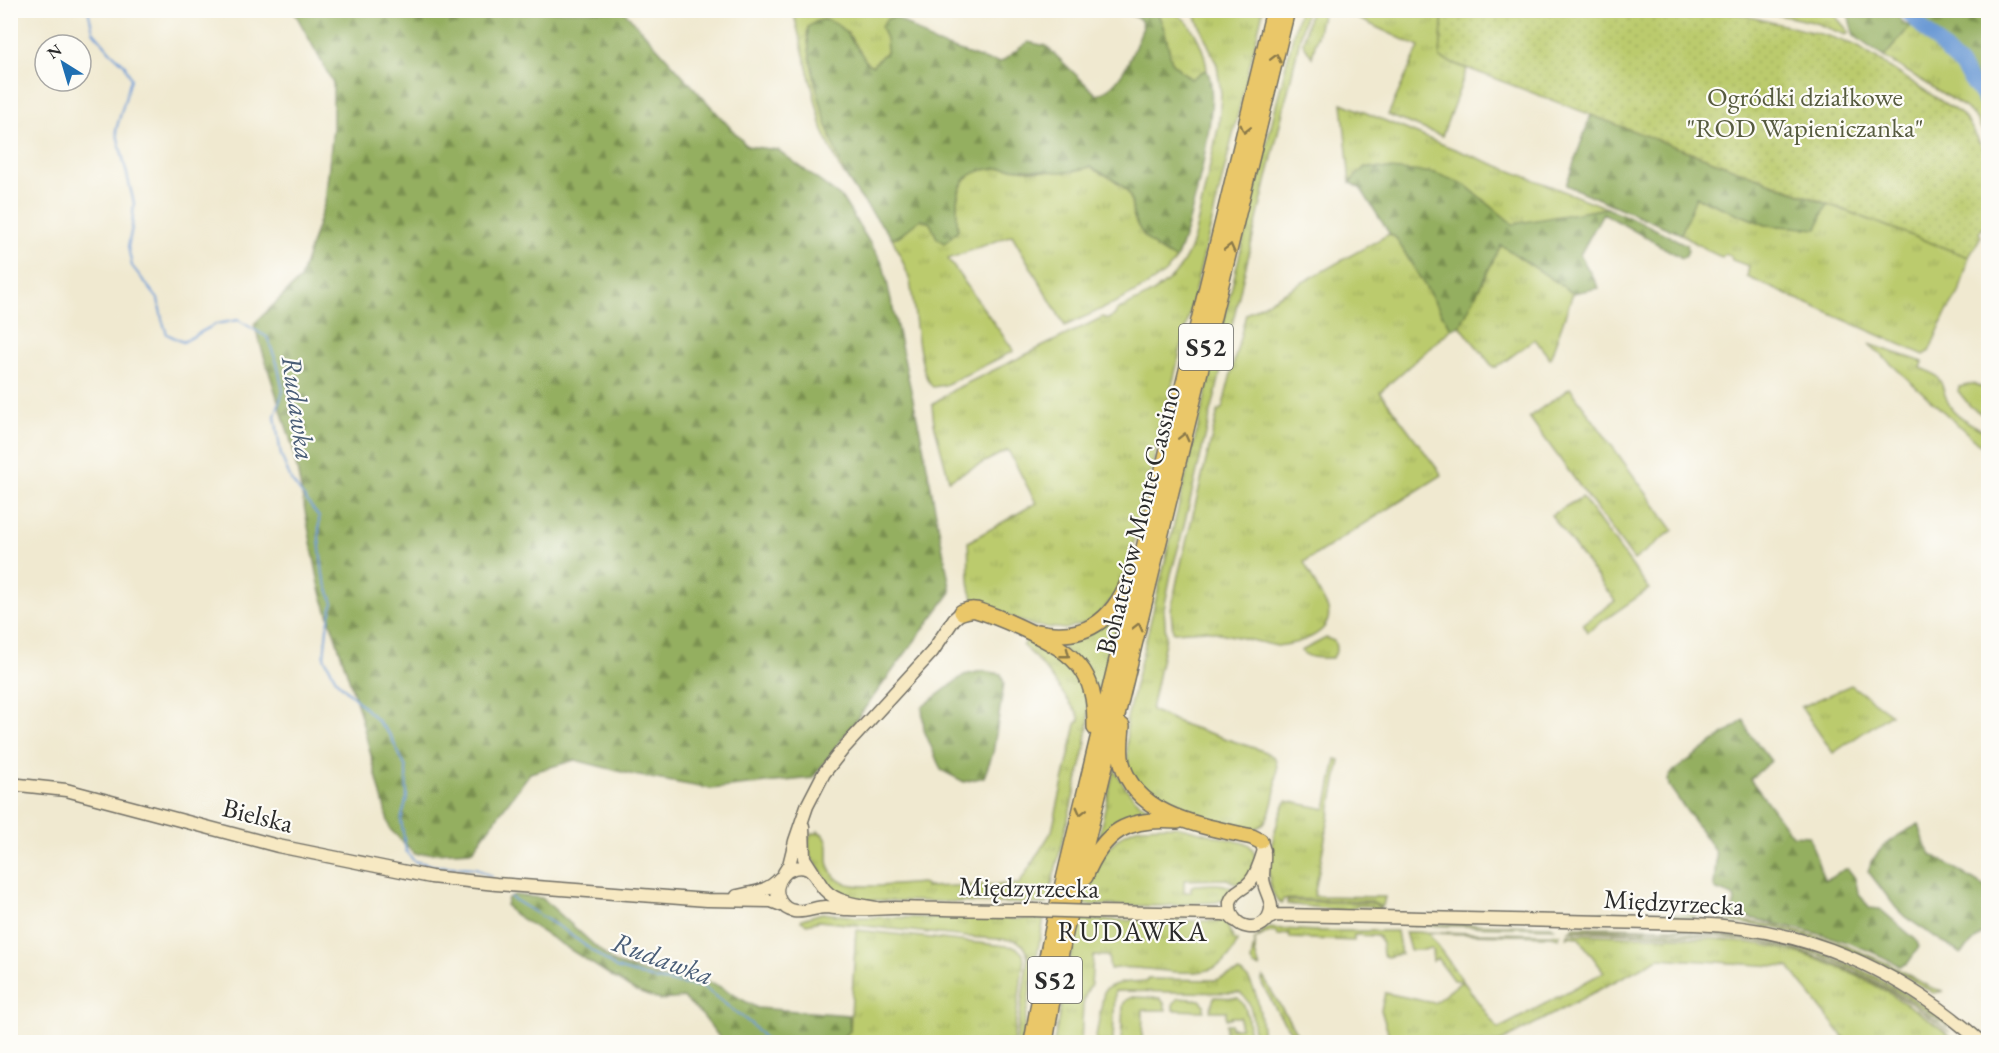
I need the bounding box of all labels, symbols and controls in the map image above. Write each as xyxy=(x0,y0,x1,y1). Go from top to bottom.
north arrow xyxy=(33,33,93,93)
text: N xyxy=(43,39,66,64)
one-way arrow xyxy=(1268,53,1281,63)
park label: Ogródki działkowe "ROD Wapieniczanka" xyxy=(1686,79,1924,145)
one-way arrow xyxy=(1240,123,1253,133)
one-way arrow xyxy=(1222,243,1235,253)
road number: S52 xyxy=(1179,324,1233,370)
water label: Rudawka xyxy=(274,353,324,463)
street label: Bohaterów Monte Cassino xyxy=(1088,382,1188,658)
one-way arrow xyxy=(1176,433,1189,443)
one-way arrow xyxy=(1131,622,1144,632)
one-way arrow xyxy=(1059,646,1070,657)
street label: Bielska xyxy=(219,789,297,841)
one-way arrow xyxy=(1075,805,1088,815)
street label: Międzyrzecka xyxy=(958,868,1100,906)
street label: Międzyrzecka xyxy=(1603,881,1745,923)
district label: RUDAWKA xyxy=(1058,913,1208,949)
water label: Rudawka xyxy=(607,923,719,993)
road number: S52 xyxy=(1028,957,1082,1003)

